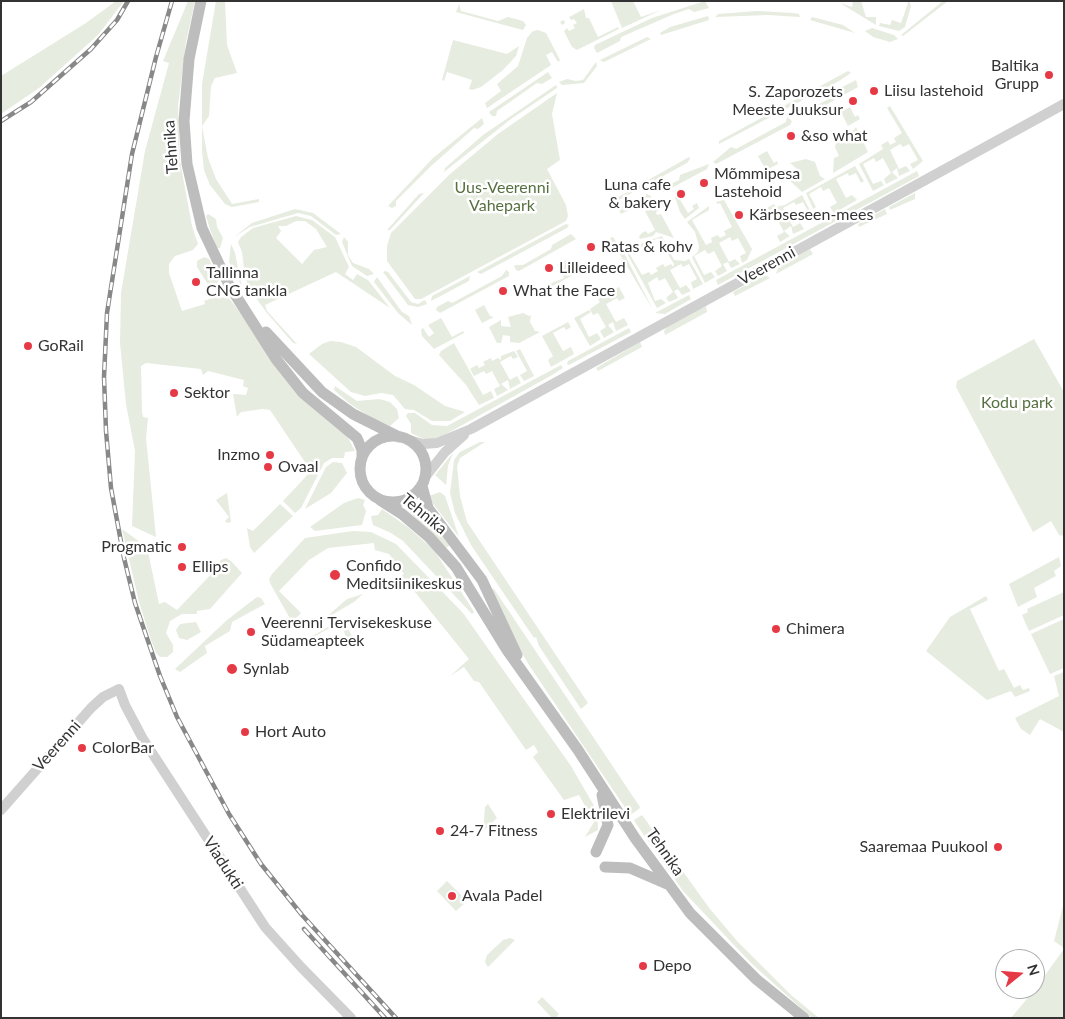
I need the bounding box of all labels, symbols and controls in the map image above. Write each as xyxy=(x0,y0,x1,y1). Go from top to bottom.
place label: Baltika Grupp xyxy=(991,56,1039,94)
marker: Baltika Grupp xyxy=(1043,69,1055,81)
place label: Liisu lastehoid xyxy=(884,81,983,101)
place label: S. Zaporozets Meeste Juuksur xyxy=(732,82,843,120)
marker: Liisu lastehoid xyxy=(868,85,880,97)
marker: S. Zaporozets Meeste Juuksur xyxy=(847,95,859,107)
street label: Tehnika xyxy=(160,120,182,174)
place label: &so what xyxy=(801,126,868,146)
marker: &so what xyxy=(785,130,797,142)
place label: Mõmmipesa Lastehoid xyxy=(714,164,800,202)
place label: Luna cafe & bakery xyxy=(604,175,671,213)
marker: Mõmmipesa Lastehoid xyxy=(698,177,710,189)
park label: Uus-Veerenni Vahepark xyxy=(455,178,549,216)
marker: Luna cafe & bakery xyxy=(675,188,687,200)
place label: Kärbseseen-mees xyxy=(749,205,873,225)
marker: Kärbseseen-mees xyxy=(733,209,745,221)
place label: Ratas & kohv xyxy=(601,237,693,257)
marker: Ratas & kohv xyxy=(585,241,597,253)
street label: Veerenni xyxy=(735,243,799,289)
place label: Lilleideed xyxy=(559,258,626,278)
marker: Lilleideed xyxy=(543,262,555,274)
place label: Tallinna CNG tankla xyxy=(206,263,287,301)
marker: Tallinna CNG tankla xyxy=(190,276,202,288)
place label: What the Face xyxy=(513,281,615,301)
marker: What the Face xyxy=(497,285,509,297)
place label: GoRail xyxy=(38,336,84,356)
marker: GoRail xyxy=(22,340,34,352)
place label: Sektor xyxy=(184,383,230,403)
marker: Sektor xyxy=(168,387,180,399)
park label: Kodu park xyxy=(981,393,1053,413)
place label: Inzmo xyxy=(217,445,260,465)
marker: Inzmo xyxy=(264,449,276,461)
place label: Ovaal xyxy=(278,457,319,477)
marker: Ovaal xyxy=(262,461,274,473)
street label: Tehnika xyxy=(397,489,451,539)
place label: Progmatic xyxy=(101,537,172,557)
marker: Progmatic xyxy=(176,541,188,553)
place label: Confido Meditsiinikeskus xyxy=(346,556,462,594)
place label: Ellips xyxy=(192,557,228,577)
marker: Ellips xyxy=(176,561,188,573)
marker: Confido Meditsiinikeskus xyxy=(328,568,342,582)
place label: Veerenni Tervisekeskuse Südameapteek xyxy=(261,613,432,651)
place label: Chimera xyxy=(786,619,845,639)
marker: Chimera xyxy=(770,623,782,635)
marker: Veerenni Tervisekeskuse Südameapteek xyxy=(245,626,257,638)
place label: Synlab xyxy=(243,659,289,679)
marker: Synlab xyxy=(225,662,239,676)
street label: Veerenni xyxy=(29,716,85,776)
place label: Hort Auto xyxy=(255,722,326,742)
marker: Hort Auto xyxy=(239,726,251,738)
place label: ColorBar xyxy=(92,738,154,758)
marker: ColorBar xyxy=(76,742,88,754)
place label: Elektrilevi xyxy=(561,804,630,824)
marker: Elektrilevi xyxy=(545,808,557,820)
place label: 24-7 Fitness xyxy=(450,821,538,841)
street label: Tehnika xyxy=(642,824,688,880)
marker: 24-7 Fitness xyxy=(434,825,446,837)
street label: Viadukti xyxy=(199,833,247,893)
place label: Saaremaa Puukool xyxy=(859,837,988,857)
marker: Saaremaa Puukool xyxy=(992,841,1004,853)
place label: Avala Padel xyxy=(462,886,543,906)
marker: Avala Padel xyxy=(446,890,458,902)
north arrow xyxy=(995,949,1045,999)
place label: Depo xyxy=(653,956,692,976)
marker: Depo xyxy=(637,960,649,972)
text: N xyxy=(1024,962,1044,977)

